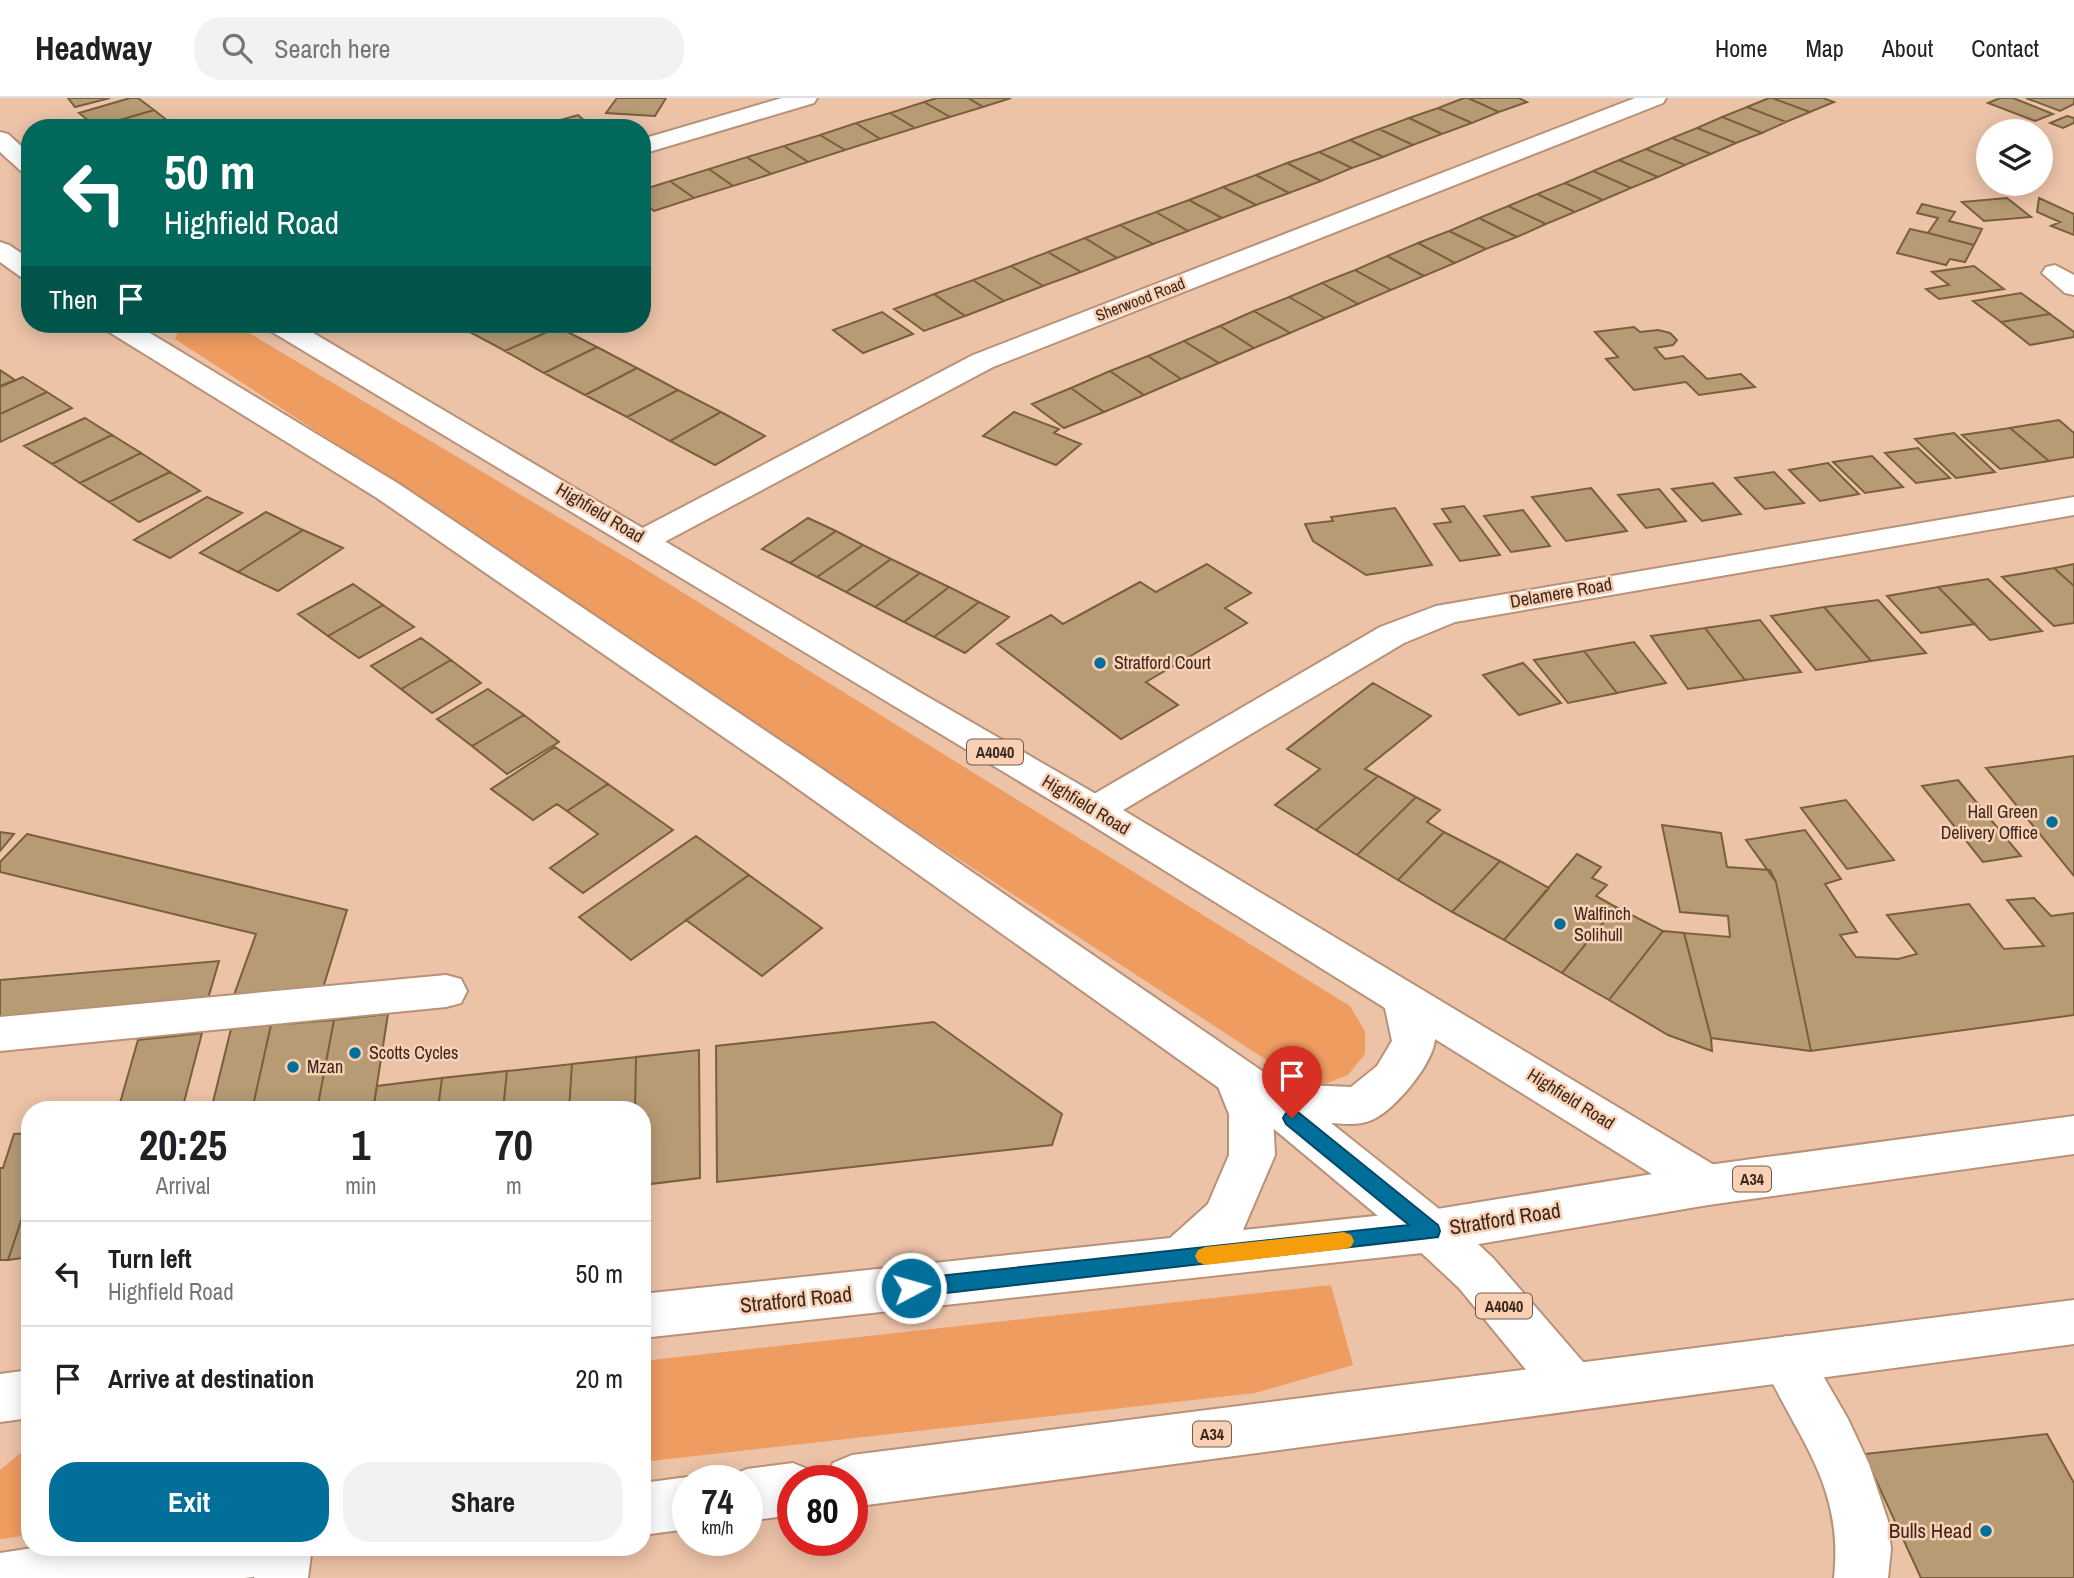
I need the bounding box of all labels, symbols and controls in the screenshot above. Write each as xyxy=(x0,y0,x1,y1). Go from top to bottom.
search box xyxy=(194,17,684,80)
text: Headway xyxy=(35,26,152,70)
icon: search xyxy=(218,29,256,67)
text: Search here xyxy=(274,31,390,66)
text: Home xyxy=(1715,32,1767,64)
text: Map xyxy=(1805,32,1844,64)
text: About xyxy=(1882,32,1933,64)
text: Contact xyxy=(1971,32,2039,64)
map controls xyxy=(1976,119,2053,196)
button: layers xyxy=(1976,119,2053,196)
text: 50 m xyxy=(164,138,256,204)
icon: left xyxy=(49,147,140,238)
text: Highfield Road xyxy=(164,201,339,244)
street label: Sherwood Road xyxy=(1092,272,1188,326)
icon: arrive xyxy=(112,280,150,318)
text: Then xyxy=(49,282,98,317)
street label: Highfield Road xyxy=(552,476,649,549)
street label: Delamere Road xyxy=(1508,571,1614,614)
place label: Stratford Court xyxy=(1114,650,1211,675)
marker: Stratford Court xyxy=(1092,655,1108,671)
road number: A4040 xyxy=(967,740,1023,764)
street label: Highfield Road xyxy=(1038,768,1135,841)
place label: Hall Green Delivery Office xyxy=(1941,799,2038,845)
marker: Hall Green Delivery Office xyxy=(2044,814,2060,830)
place label: Walfinch Solihull xyxy=(1574,901,1631,947)
marker: Walfinch Solihull xyxy=(1552,916,1568,932)
place label: Scotts Cycles xyxy=(369,1040,458,1065)
marker: Scotts Cycles xyxy=(347,1045,363,1061)
pin xyxy=(1262,1046,1322,1118)
place label: Mzan xyxy=(307,1054,343,1079)
icon: arrive xyxy=(1273,1057,1311,1095)
marker: Mzan xyxy=(285,1059,301,1075)
street label: Highfield Road xyxy=(1523,1062,1620,1135)
text: 20:25 xyxy=(139,1117,227,1173)
text: 1 xyxy=(351,1117,370,1173)
text: 70 xyxy=(495,1117,533,1173)
road number: A34 xyxy=(1733,1166,1771,1191)
text: Arrival xyxy=(156,1170,210,1201)
text: min xyxy=(345,1170,377,1201)
text: m xyxy=(506,1170,522,1201)
street label: Stratford Road xyxy=(1447,1195,1563,1242)
text: Turn left xyxy=(108,1241,192,1276)
position arrow xyxy=(874,1251,948,1325)
icon: left xyxy=(49,1255,87,1293)
text: 50 m xyxy=(576,1256,623,1291)
text: Highfield Road xyxy=(108,1276,234,1307)
street label: Stratford Road xyxy=(739,1279,853,1320)
road number: A4040 xyxy=(1476,1294,1532,1318)
icon: arrive xyxy=(49,1360,87,1398)
text: Arrive at destination xyxy=(108,1361,314,1396)
text: 20 m xyxy=(576,1361,623,1396)
road number: A34 xyxy=(1193,1422,1231,1446)
button: Exit xyxy=(49,1462,329,1542)
button: Share xyxy=(343,1462,623,1542)
speed limit sign: 80 xyxy=(777,1465,868,1556)
text: 74 xyxy=(702,1478,733,1525)
text: km/h xyxy=(702,1515,734,1540)
place label: Bulls Head xyxy=(1889,1516,1972,1545)
marker: Bulls Head xyxy=(1978,1523,1994,1539)

